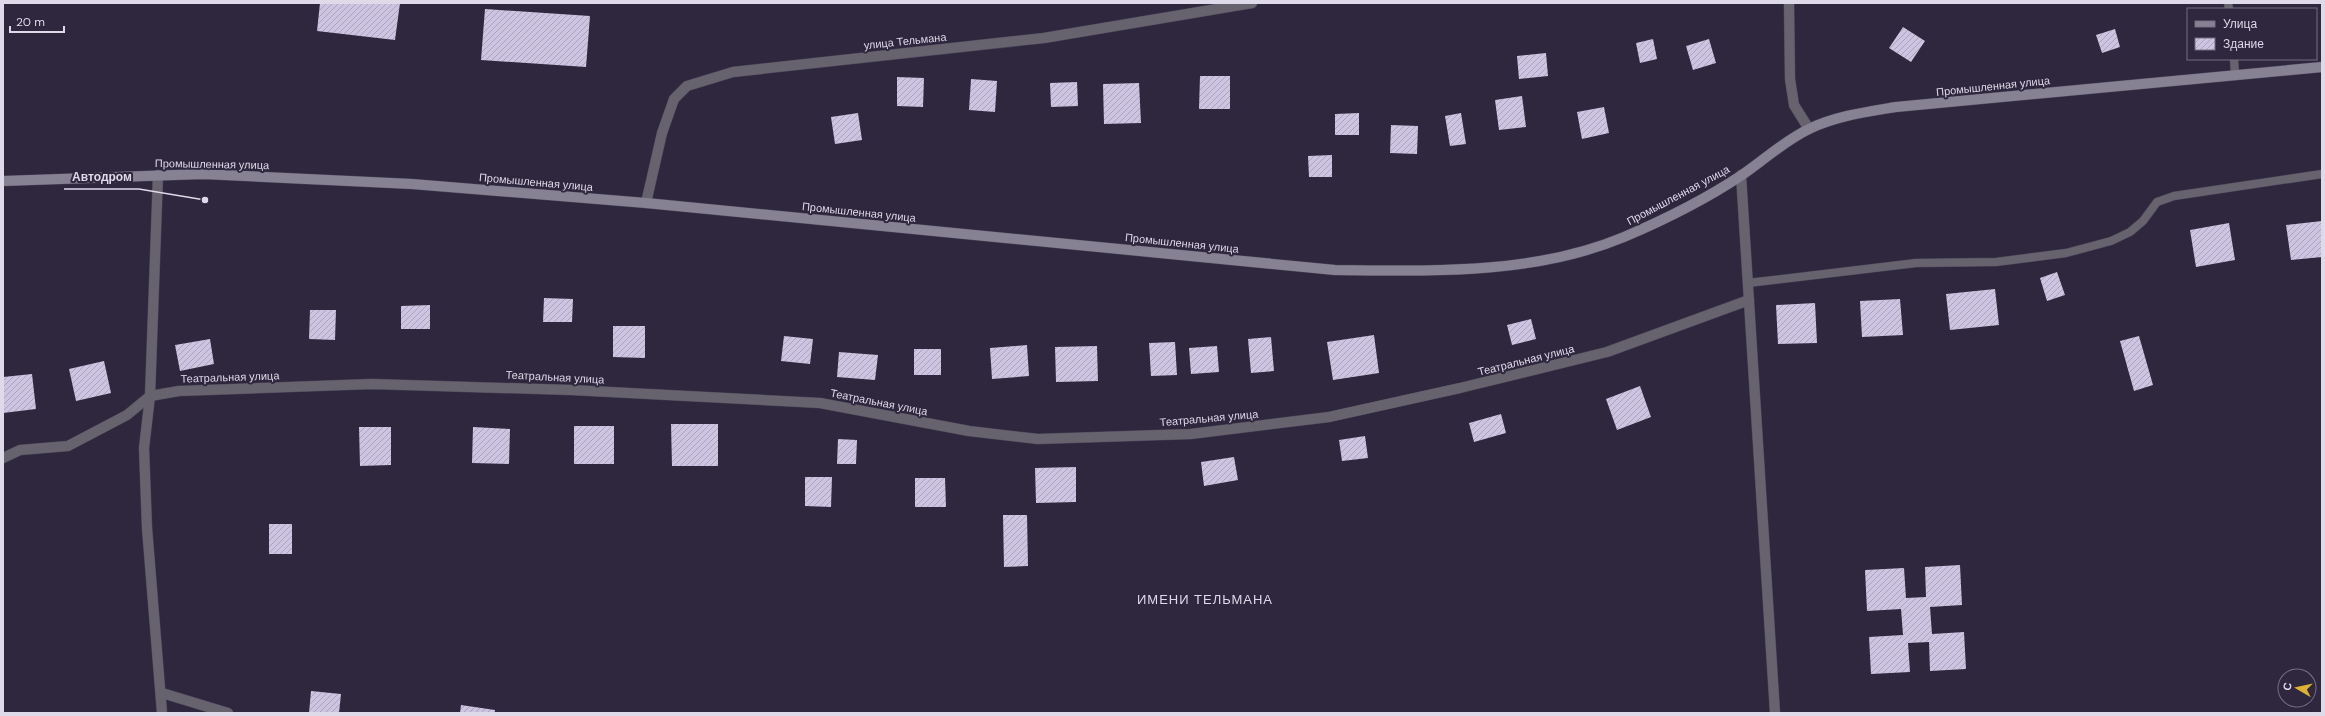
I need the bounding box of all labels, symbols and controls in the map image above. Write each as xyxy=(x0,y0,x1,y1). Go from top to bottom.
scale bar xyxy=(10,8,64,34)
legend xyxy=(2187,8,2317,60)
text: 20 m xyxy=(16,14,45,30)
text: Улица xyxy=(2223,16,2257,32)
street label: улица Тельмана xyxy=(863,30,948,52)
text: Здание xyxy=(2223,36,2264,52)
street label: Промышленная улица xyxy=(1935,73,2051,99)
street label: Промышленная улица xyxy=(155,156,270,172)
street label: Промышленная улица xyxy=(1624,162,1733,228)
callout: Автодром xyxy=(64,165,139,189)
text: Автодром xyxy=(72,169,132,185)
street label: Промышленная улица xyxy=(478,170,594,194)
street label: Промышленная улица xyxy=(801,199,917,225)
street label: Промышленная улица xyxy=(1124,230,1240,256)
street label: Театральная улица xyxy=(1476,341,1576,379)
street label: Театральная улица xyxy=(505,367,606,387)
street label: Театральная улица xyxy=(180,368,281,386)
street label: Театральная улица xyxy=(829,386,930,418)
street label: Театральная улица xyxy=(1159,407,1260,429)
district label: ИМЕНИ ТЕЛЬМАНА xyxy=(1137,591,1273,608)
north arrow xyxy=(2277,668,2317,708)
text: С xyxy=(2280,681,2295,691)

